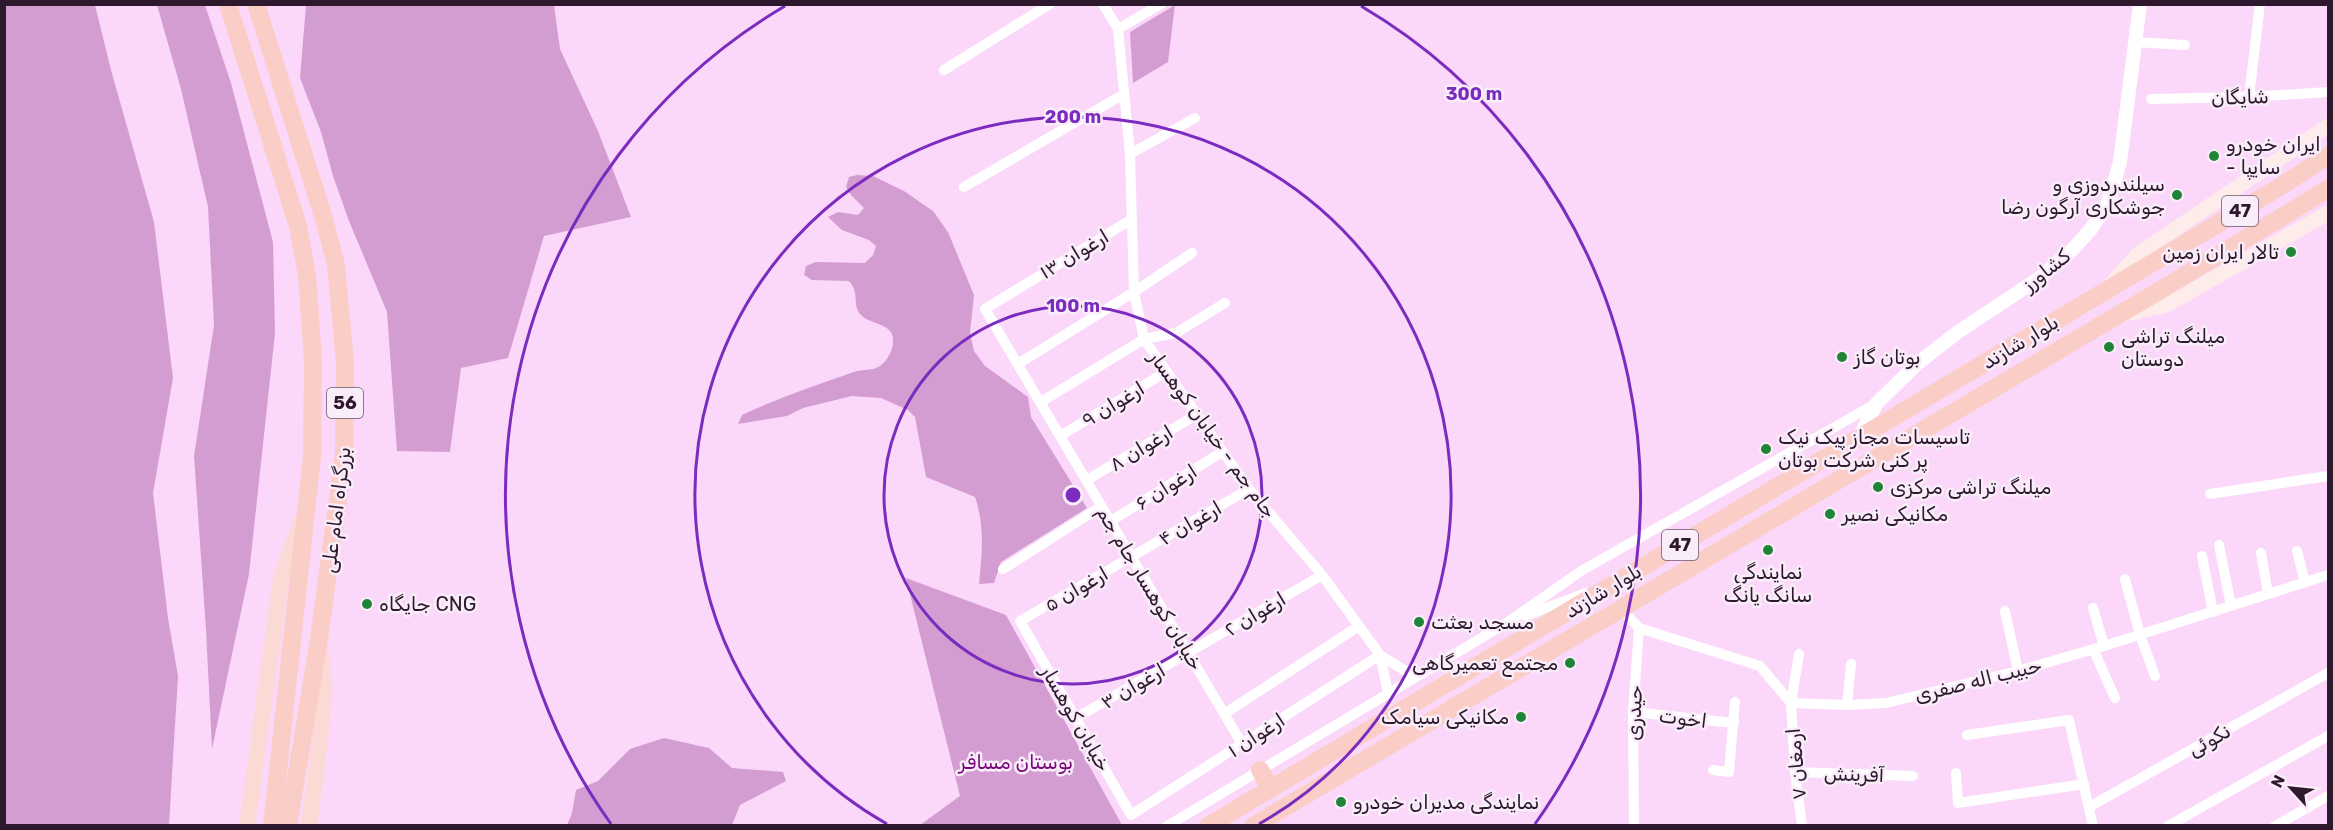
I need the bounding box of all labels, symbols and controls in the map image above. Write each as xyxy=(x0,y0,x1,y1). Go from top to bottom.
text: 300 m xyxy=(1446,83,1502,105)
street label: شایگان xyxy=(2211,84,2269,110)
text: 200 m xyxy=(1045,106,1101,128)
place label: ایران خودرو - سایپا xyxy=(2226,132,2321,181)
marker: ایران خودرو - سایپا xyxy=(2207,149,2221,163)
place label: سیلندردوزی و جوشکاری آرگون رضا xyxy=(2001,172,2165,219)
marker: سیلندردوزی و جوشکاری آرگون رضا xyxy=(2170,188,2184,202)
road number: 47 xyxy=(2222,196,2258,226)
street label: ارغوان ۱۳ xyxy=(1035,224,1113,284)
place label: تالار ایران زمین xyxy=(2163,240,2279,264)
street label: کشاورز xyxy=(2016,244,2075,297)
marker: تالار ایران زمین xyxy=(2284,245,2298,259)
text: 100 m xyxy=(1046,295,1100,317)
street label: بلوار شازند xyxy=(1977,310,2063,374)
place label: میلنگ تراشی دوستان xyxy=(2121,324,2225,371)
marker: میلنگ تراشی دوستان xyxy=(2102,340,2116,354)
street label: جام جم - خیابان کوهسار xyxy=(1142,345,1282,524)
place label: بوتان گاز xyxy=(1853,345,1921,369)
marker: بوتان گاز xyxy=(1835,350,1849,364)
street label: ارغوان ۹ xyxy=(1077,376,1149,432)
road number: 56 xyxy=(327,388,363,418)
street label: ارغوان ۸ xyxy=(1105,420,1177,476)
place label: تاسیسات مجاز پیک نیک پر کنی شرکت بوتان xyxy=(1778,425,1970,474)
marker: تاسیسات مجاز پیک نیک پر کنی شرکت بوتان xyxy=(1759,442,1773,456)
street label: بزرگراه امام علی xyxy=(316,445,358,575)
street label: ارغوان ۶ xyxy=(1131,459,1201,515)
place label: میلنگ تراشی مرکزی xyxy=(1890,475,2051,499)
marker: میلنگ تراشی مرکزی xyxy=(1871,480,1885,494)
centre of rings xyxy=(1063,485,1083,505)
street label: ارغوان ۴ xyxy=(1154,495,1226,551)
street label: خیابان کوهسار جام جم xyxy=(1090,502,1208,675)
place label: مکانیکی نصیر xyxy=(1841,502,1948,526)
marker: مکانیکی نصیر xyxy=(1823,507,1837,521)
road number: 47 xyxy=(1662,530,1698,560)
marker: نمایندگی سانگ یانگ xyxy=(1761,543,1775,557)
street label: بلوار شازند xyxy=(1560,559,1646,623)
place label: نمایندگی سانگ یانگ xyxy=(1724,560,1812,607)
street label: ارغوان ۵ xyxy=(1040,561,1112,617)
street label: ارغوان ۲ xyxy=(1220,586,1290,642)
place label: جایگاه CNG xyxy=(379,592,476,616)
marker: جایگاه CNG xyxy=(360,597,374,611)
place label: مسجد بعثت xyxy=(1431,610,1534,634)
marker: مسجد بعثت xyxy=(1412,615,1426,629)
place label: مجتمع تعمیرگاهی xyxy=(1412,651,1558,677)
street label: حبیب اله صفری xyxy=(1912,653,2044,707)
marker: مجتمع تعمیرگاهی xyxy=(1563,656,1577,670)
street label: ارغوان ۳ xyxy=(1097,658,1169,714)
street label: خیابان کوهسار xyxy=(1036,660,1116,775)
street label: حیدری xyxy=(1621,685,1647,741)
street label: اخوت xyxy=(1658,703,1708,733)
place label: مکانیکی سیامک xyxy=(1381,705,1509,729)
street label: ارغوان ۱ xyxy=(1223,708,1289,762)
marker: مکانیکی سیامک xyxy=(1514,710,1528,724)
street label: نکوئی xyxy=(2183,719,2235,761)
street label: ارمغان ۷ xyxy=(1781,727,1811,801)
park label: بوستان مسافر xyxy=(958,750,1073,774)
north arrow xyxy=(2261,758,2321,818)
street label: آفرینش xyxy=(1823,761,1885,787)
text: N xyxy=(2267,772,2289,791)
place label: نمایندگی مدیران خودرو xyxy=(1353,790,1539,814)
marker: نمایندگی مدیران خودرو xyxy=(1334,795,1348,809)

